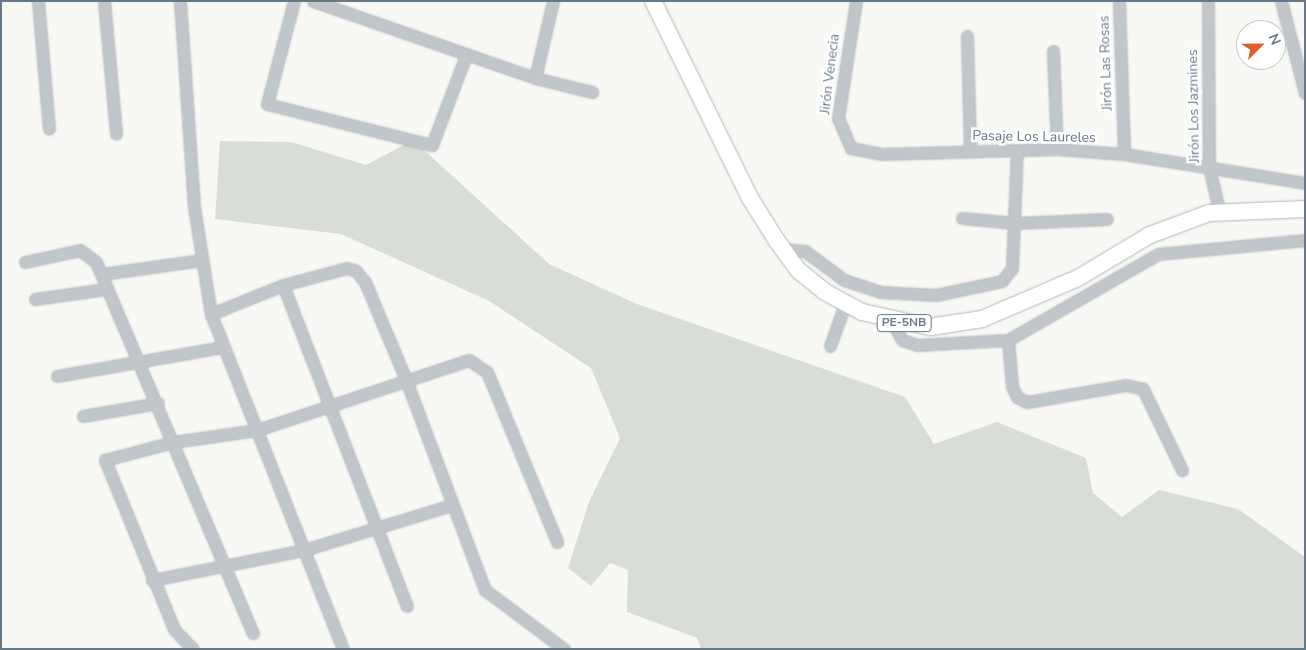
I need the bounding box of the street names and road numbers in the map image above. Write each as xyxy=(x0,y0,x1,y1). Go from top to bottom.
street label: Jirón Las Rosas xyxy=(1096,15,1116,111)
street label: Jirón Venecia xyxy=(817,33,843,115)
street label: Jirón Los Jazmines xyxy=(1185,49,1203,163)
street label: Pasaje Los Laureles xyxy=(972,128,1096,146)
road number: PE-5NB xyxy=(876,314,932,332)

